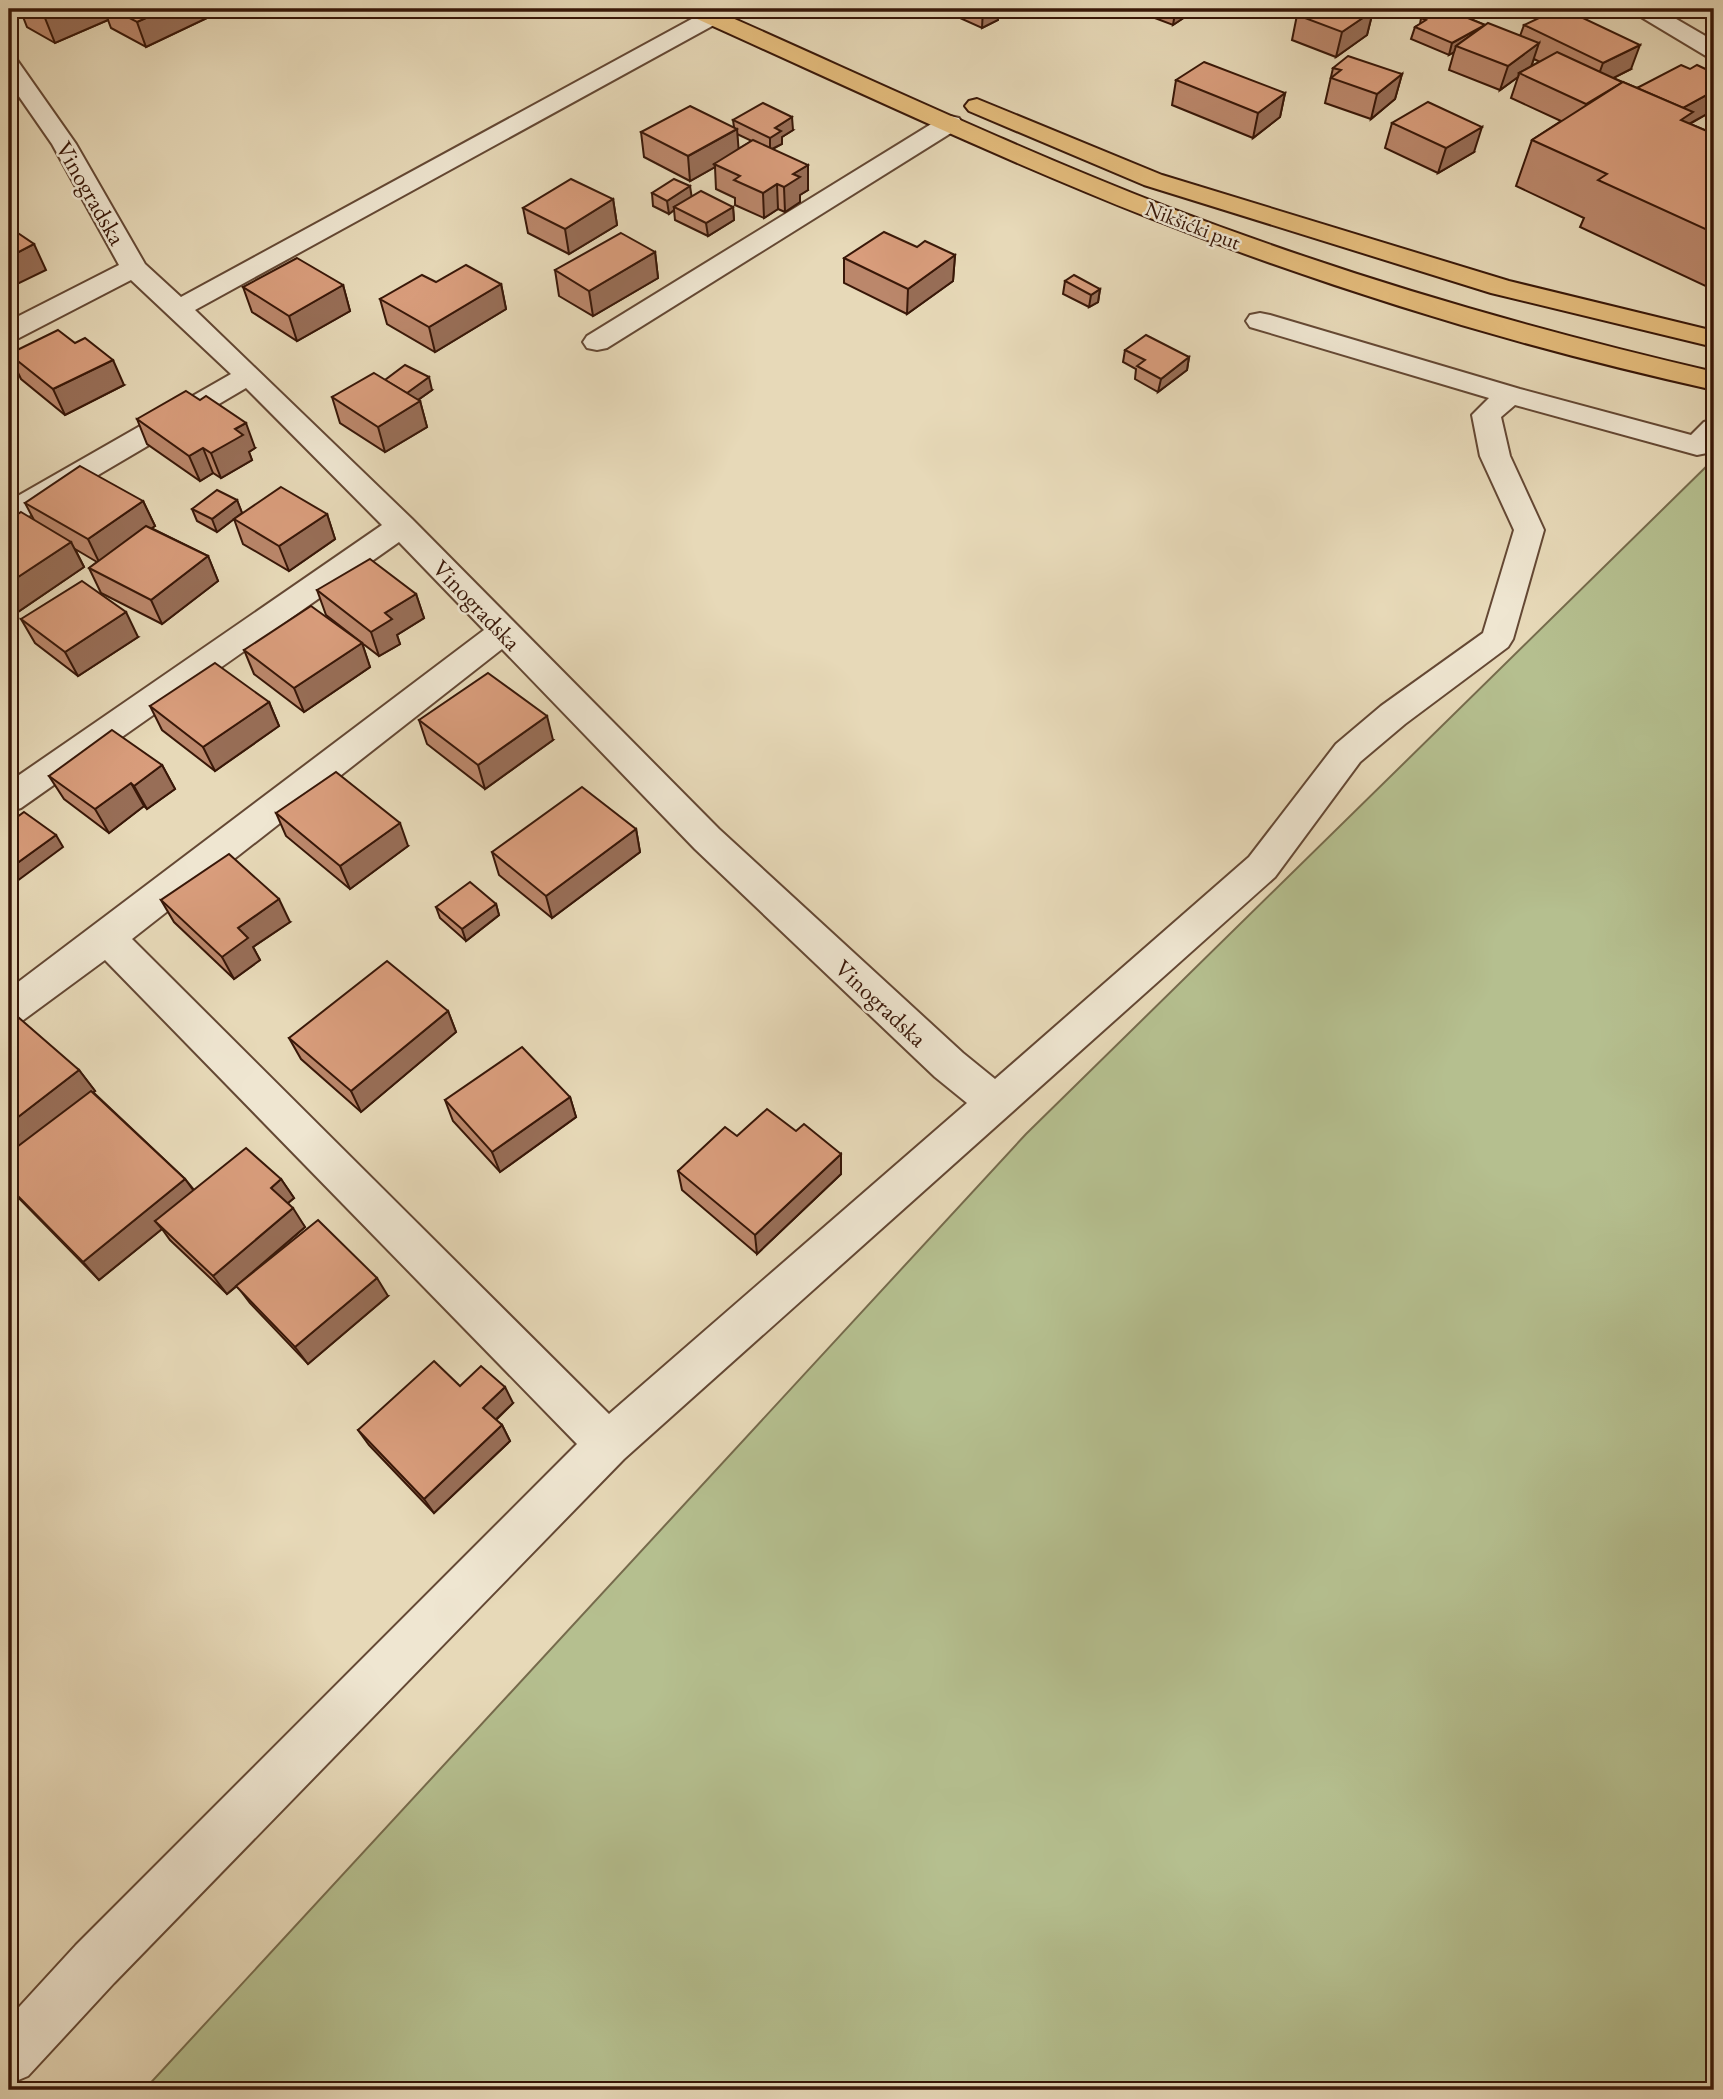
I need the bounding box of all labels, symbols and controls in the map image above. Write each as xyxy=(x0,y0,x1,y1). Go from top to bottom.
street label: Vinogradska xyxy=(49,136,133,251)
street label: Nikšićki put xyxy=(1142,195,1245,256)
street label: Vinogradska xyxy=(426,553,528,657)
street label: Vinogradska xyxy=(828,953,934,1054)

